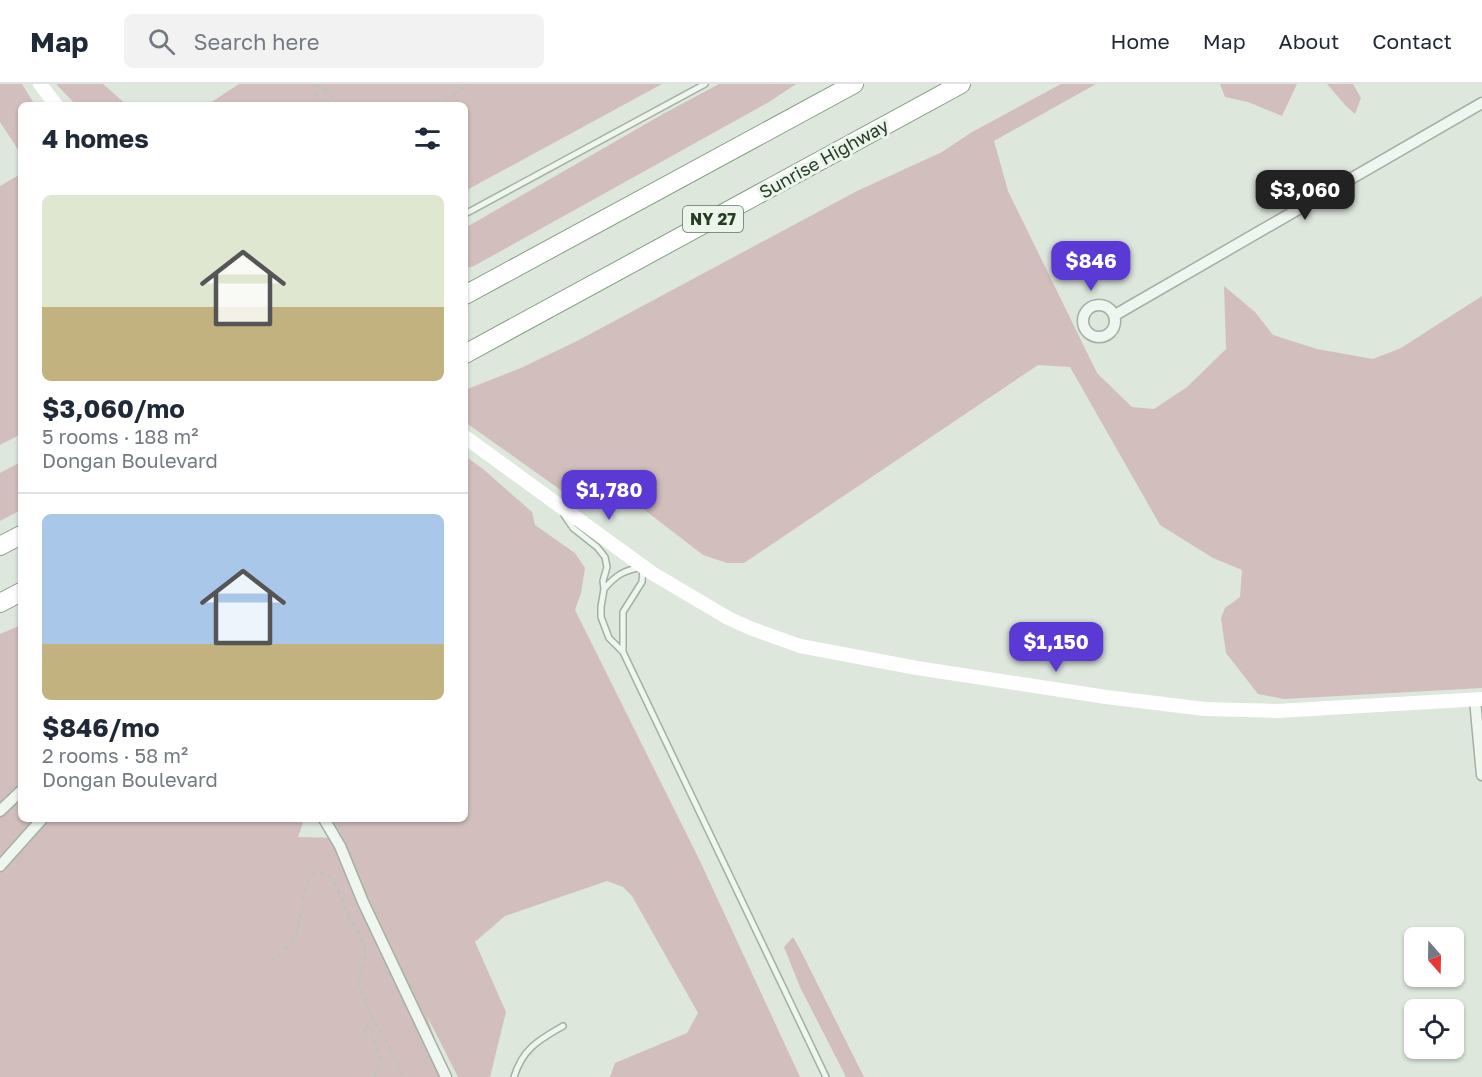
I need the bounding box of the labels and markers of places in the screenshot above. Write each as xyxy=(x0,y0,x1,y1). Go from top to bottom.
pin: $3,060 xyxy=(1256,170,1354,221)
pin: $846 xyxy=(1055,241,1127,292)
pin: $1,780 xyxy=(560,470,658,521)
pin: $1,150 xyxy=(1007,622,1105,673)

